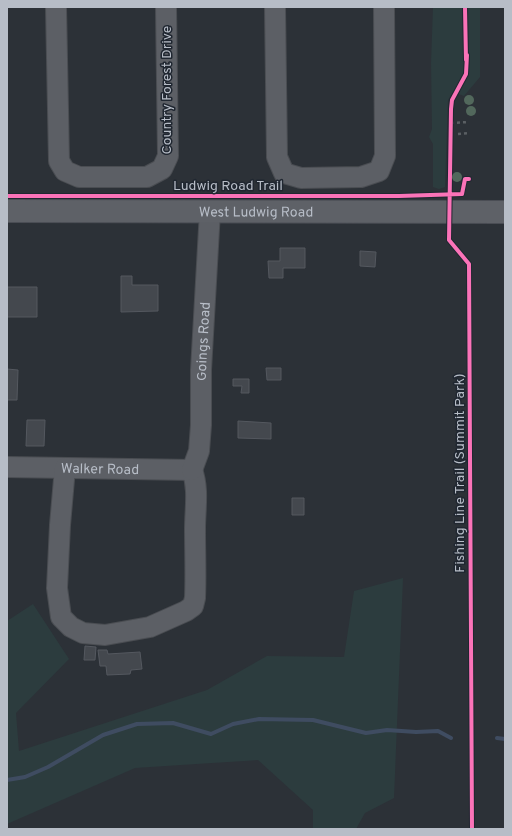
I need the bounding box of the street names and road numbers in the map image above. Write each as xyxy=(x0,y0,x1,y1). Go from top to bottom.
street label: Country Forest Drive xyxy=(159,26,176,154)
street label: Ludwig Road Trail xyxy=(173,178,283,195)
street label: West Ludwig Road xyxy=(199,204,313,222)
street label: Goings Road xyxy=(194,301,215,381)
street label: Fishing Line Trail (Summit Park) xyxy=(452,373,469,573)
street label: Walker Road xyxy=(61,461,139,479)

